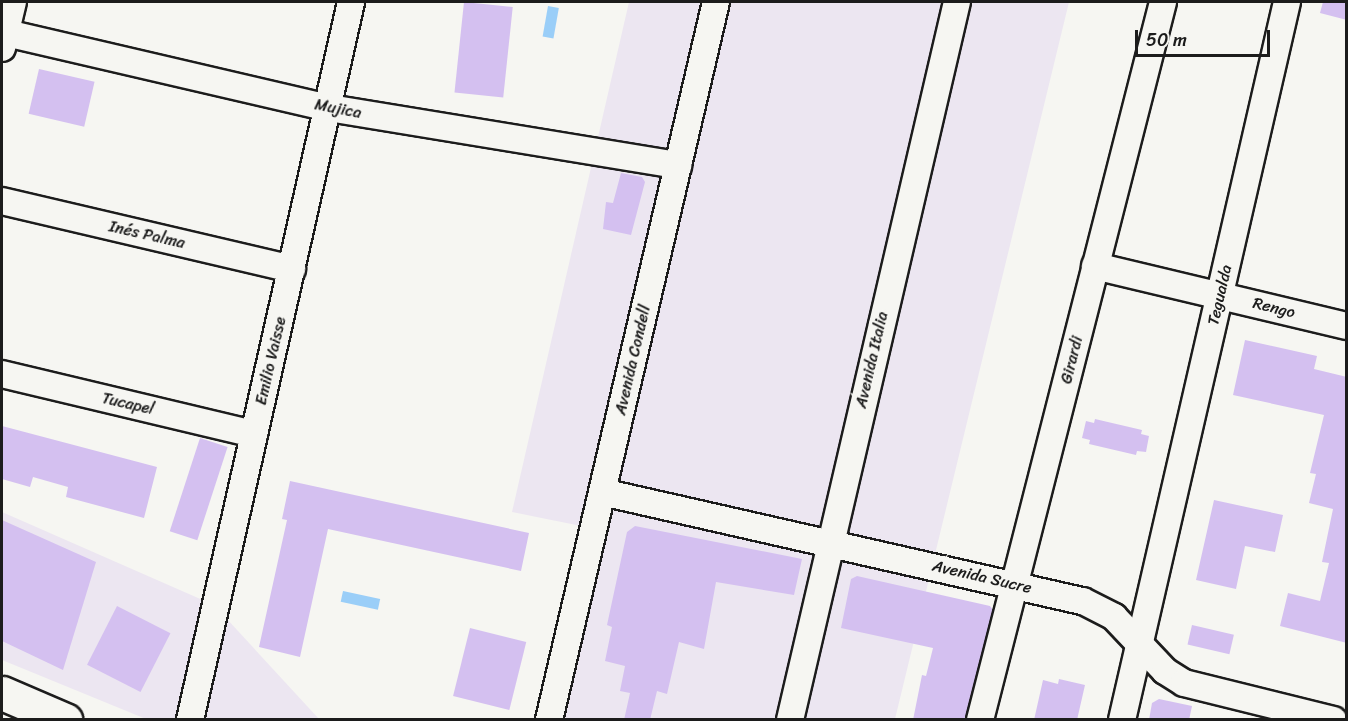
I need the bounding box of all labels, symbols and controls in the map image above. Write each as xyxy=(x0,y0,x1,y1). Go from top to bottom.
scale bar xyxy=(1138,18,1273,56)
text: 50 m xyxy=(1146,24,1187,56)
street label: Mujica xyxy=(313,95,363,123)
street label: Inés Palma xyxy=(107,217,187,253)
street label: Tegualda xyxy=(1204,263,1236,327)
street label: Rengo xyxy=(1251,294,1297,322)
street label: Avenida Condell xyxy=(611,303,655,417)
street label: Avenida Italia xyxy=(852,310,892,410)
street label: Emilio Vaisse xyxy=(252,315,290,407)
street label: Girardi xyxy=(1057,334,1087,386)
street label: Tucapel xyxy=(100,389,156,419)
street label: Avenida Sucre xyxy=(931,556,1033,598)

